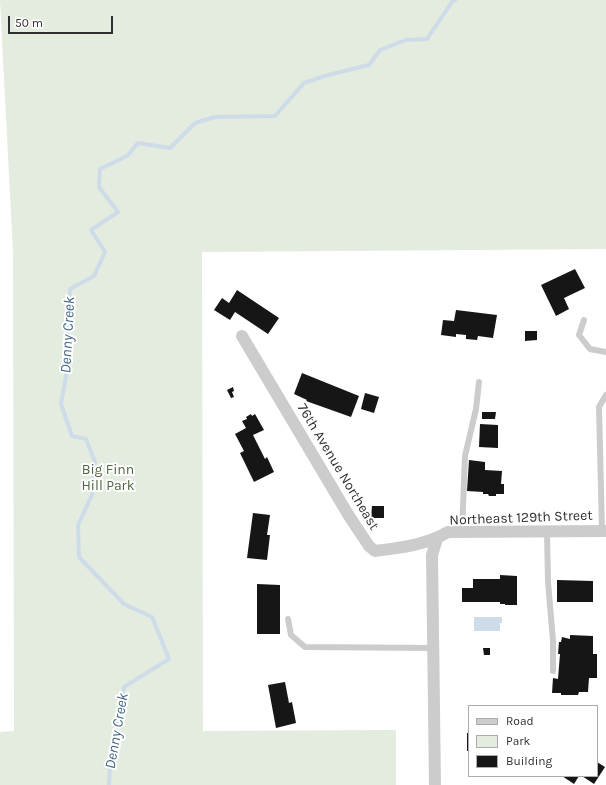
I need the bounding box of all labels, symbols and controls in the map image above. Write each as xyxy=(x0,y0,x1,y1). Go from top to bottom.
scale bar xyxy=(10,8,115,34)
text: 50 m xyxy=(15,16,43,30)
water label: Denny Creek xyxy=(57,296,79,374)
street label: 76th Avenue Northeast xyxy=(294,401,382,533)
park label: Big Finn Hill Park xyxy=(81,462,135,494)
street label: Northeast 129th Street xyxy=(449,507,593,529)
water label: Denny Creek xyxy=(101,692,133,770)
legend xyxy=(468,705,598,777)
text: Road xyxy=(506,714,534,728)
text: Park xyxy=(506,734,530,748)
text: Building xyxy=(506,754,552,768)

